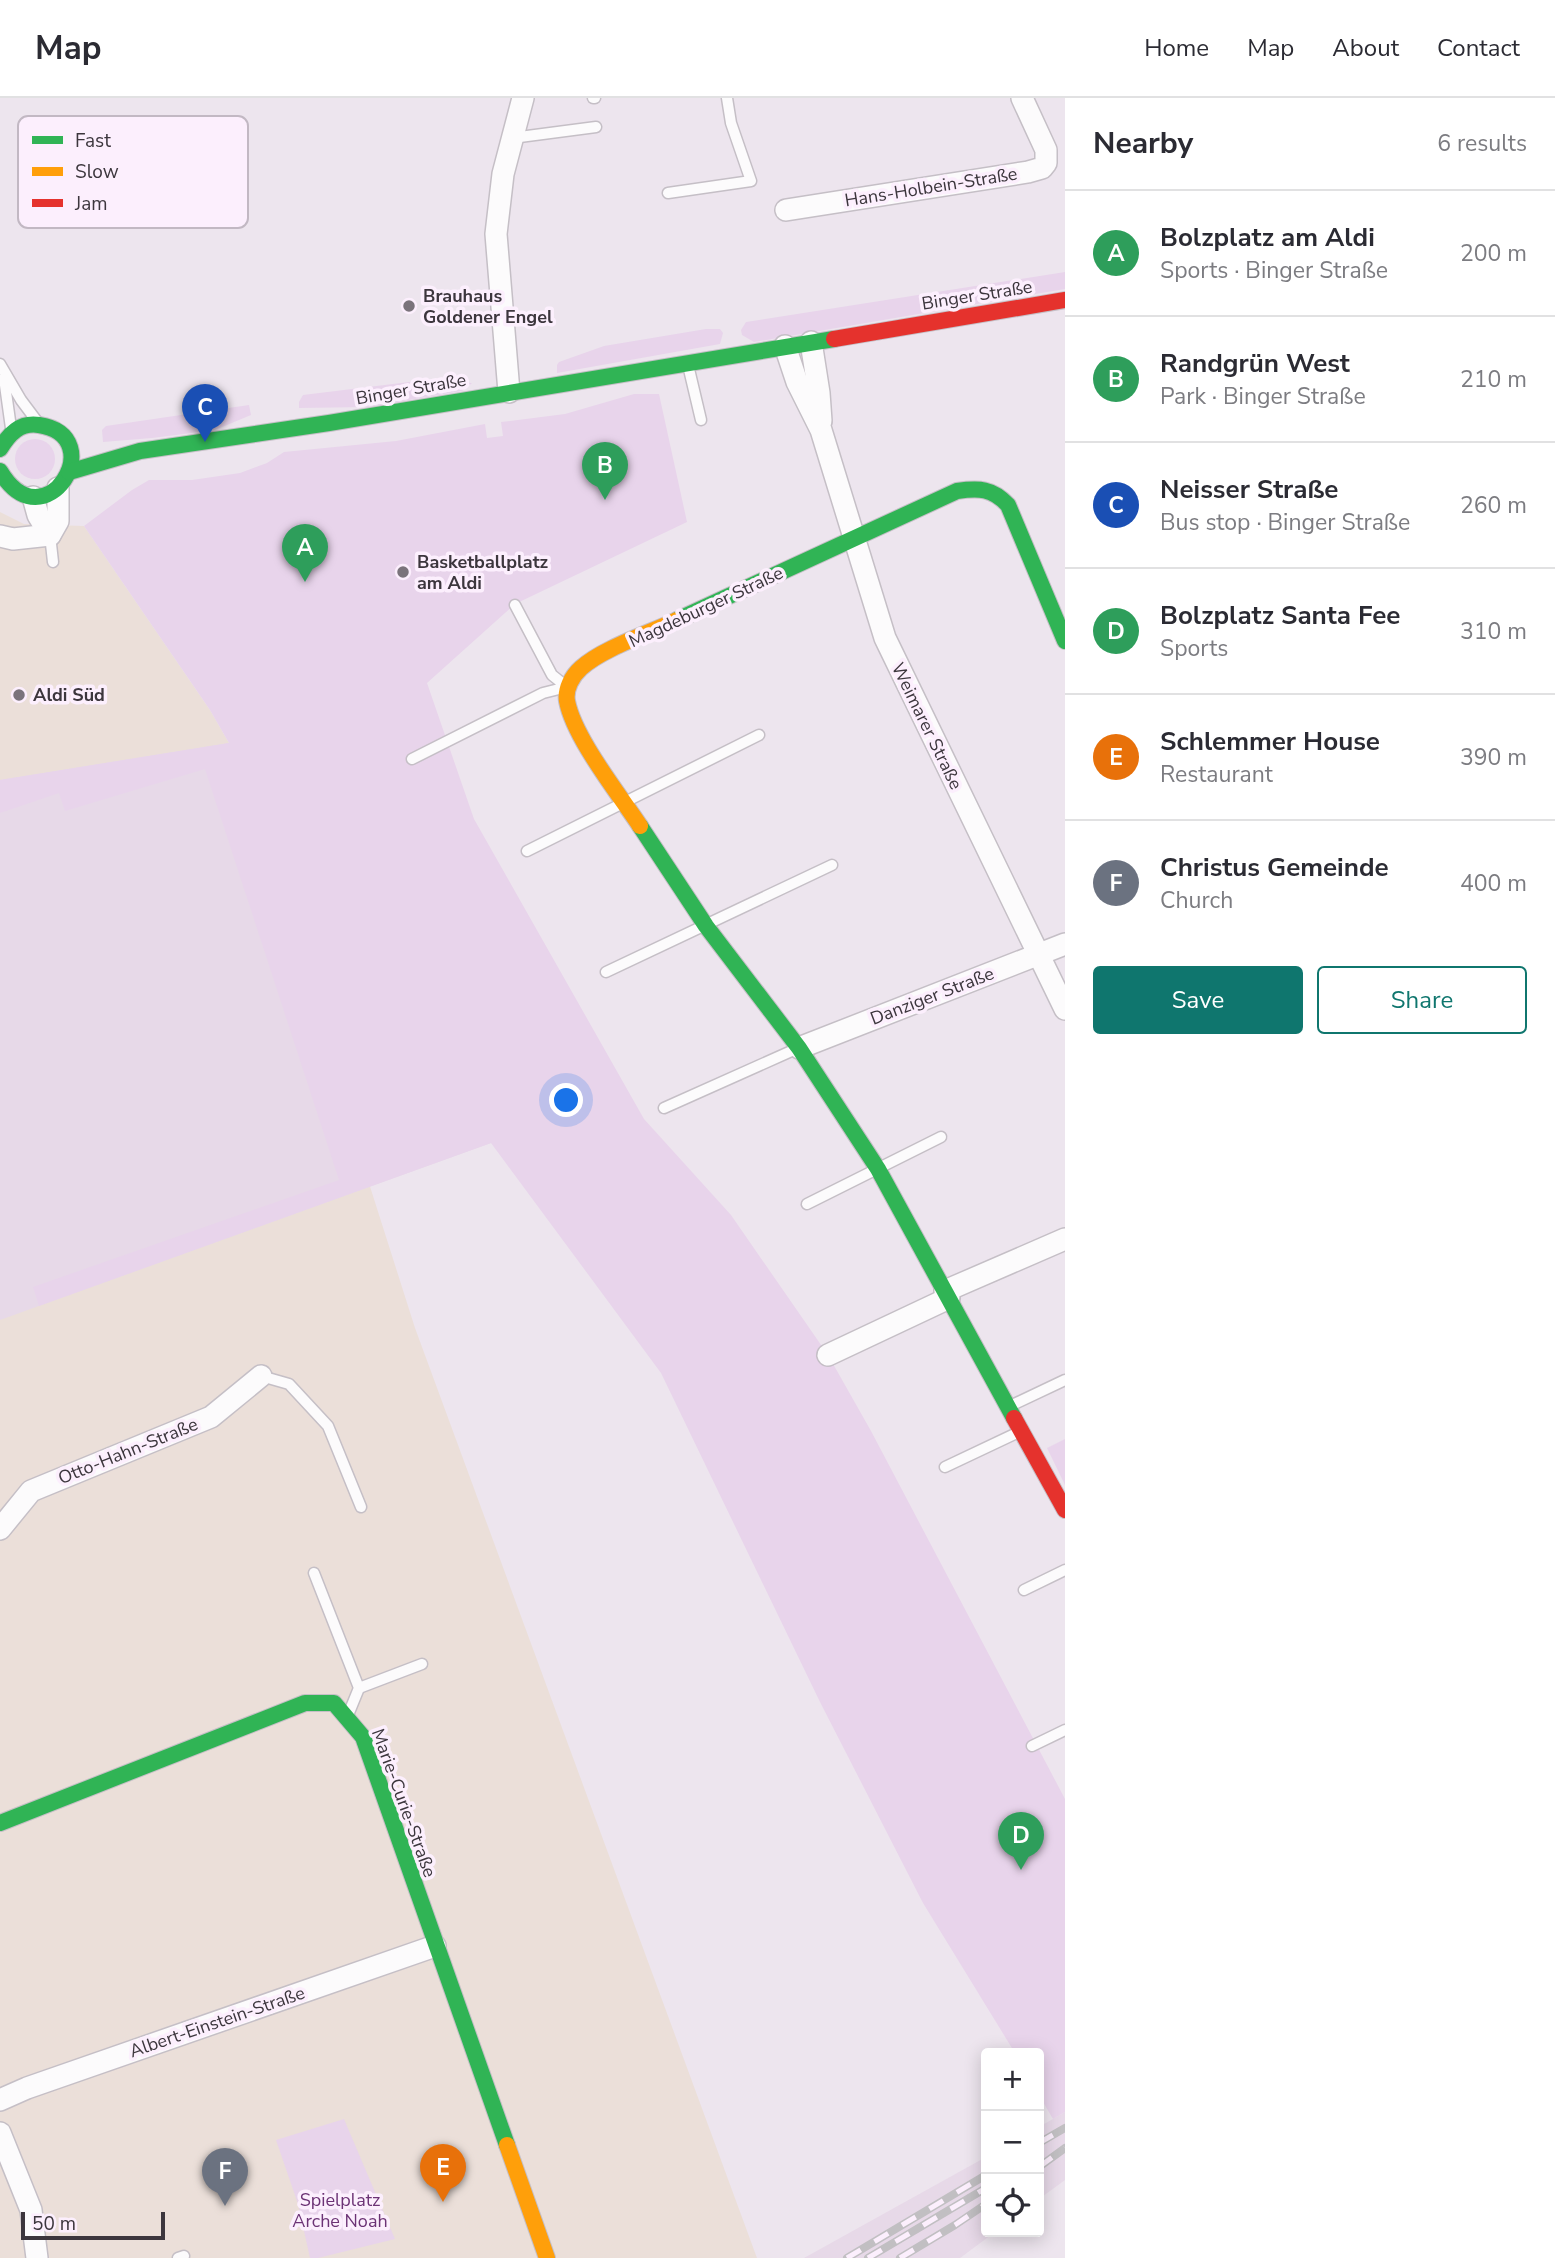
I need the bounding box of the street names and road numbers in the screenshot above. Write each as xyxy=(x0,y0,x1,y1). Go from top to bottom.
street label: Hans-Holbein-Straße xyxy=(843,162,1019,212)
street label: Binger Straße xyxy=(920,274,1034,316)
street label: Binger Straße xyxy=(354,367,468,411)
street label: Magdeburger Straße xyxy=(625,561,787,653)
street label: Weimarer Straße xyxy=(886,659,968,793)
street label: Danziger Straße xyxy=(867,961,997,1031)
street label: Otto-Hahn-Straße xyxy=(55,1412,201,1490)
street label: Marie-Curie-Straße xyxy=(366,1725,442,1881)
street label: Albert-Einstein-Straße xyxy=(126,1981,308,2063)

